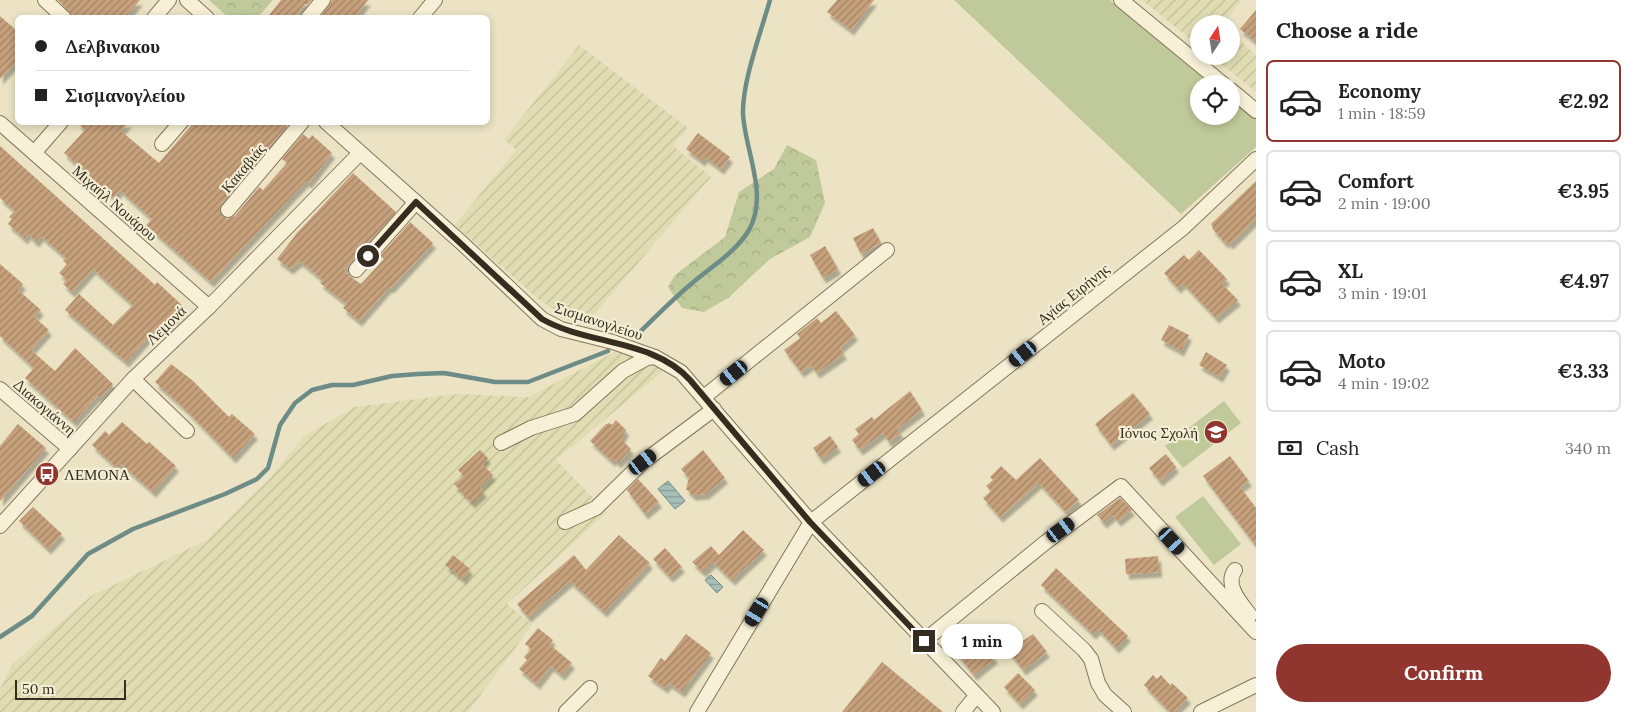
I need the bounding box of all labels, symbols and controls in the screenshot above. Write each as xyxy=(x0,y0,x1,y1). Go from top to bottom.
north arrow xyxy=(1190,15,1240,65)
map controls xyxy=(1190,15,1240,125)
text: Choose a ride xyxy=(1276,16,1418,44)
text: Δελβινακου xyxy=(65,34,160,58)
button: locate xyxy=(1190,75,1240,125)
icon: car xyxy=(1278,79,1323,124)
text: Economy xyxy=(1338,79,1421,103)
text: Σισμανογλείου xyxy=(65,83,185,107)
text: €2.92 xyxy=(1558,89,1609,113)
text: 1 min · 18:59 xyxy=(1338,103,1426,123)
street label: Κακαβιάς xyxy=(217,139,269,197)
street label: Μιχαήλ Νουάρου xyxy=(69,161,161,245)
icon: car xyxy=(1278,169,1323,214)
text: Comfort xyxy=(1338,169,1414,193)
text: €3.95 xyxy=(1557,179,1609,203)
text: 2 min · 19:00 xyxy=(1338,193,1431,213)
route start xyxy=(357,245,379,267)
street label: Αγίας Ειρήνης xyxy=(1033,259,1113,329)
icon: car xyxy=(1278,259,1323,304)
text: XL xyxy=(1338,259,1363,283)
text: €4.97 xyxy=(1559,269,1609,293)
text: 3 min · 19:01 xyxy=(1338,283,1427,303)
street label: Σισμανογλείου xyxy=(553,298,645,344)
street label: Λεμονά xyxy=(142,301,190,349)
car xyxy=(1006,339,1039,369)
icon: car xyxy=(1278,349,1323,394)
text: Moto xyxy=(1338,349,1385,373)
car xyxy=(717,358,750,388)
text: €3.33 xyxy=(1557,359,1609,383)
text: 4 min · 19:02 xyxy=(1338,373,1429,393)
street label: Διακογιάννη xyxy=(10,375,80,440)
school or university icon: Ιόνιος Σχολή xyxy=(1203,419,1229,445)
place label: Ιόνιος Σχολή xyxy=(1120,423,1198,442)
icon: cash xyxy=(1276,434,1304,462)
text: Cash xyxy=(1316,436,1359,460)
text: 340 m xyxy=(1565,438,1611,458)
car xyxy=(626,447,659,477)
car xyxy=(855,459,888,489)
bus stop icon: ΛΕΜΟΝΑ xyxy=(34,461,60,487)
place label: ΛΕΜΟΝΑ xyxy=(64,465,130,484)
car xyxy=(1044,515,1077,545)
car xyxy=(1156,525,1187,557)
car xyxy=(742,595,771,629)
callout: 1 min xyxy=(942,624,1024,658)
route end xyxy=(913,630,935,652)
text: 1 min xyxy=(962,631,1002,651)
button: Confirm xyxy=(1276,644,1611,702)
scale bar xyxy=(15,677,126,700)
text: 50 m xyxy=(22,680,55,698)

